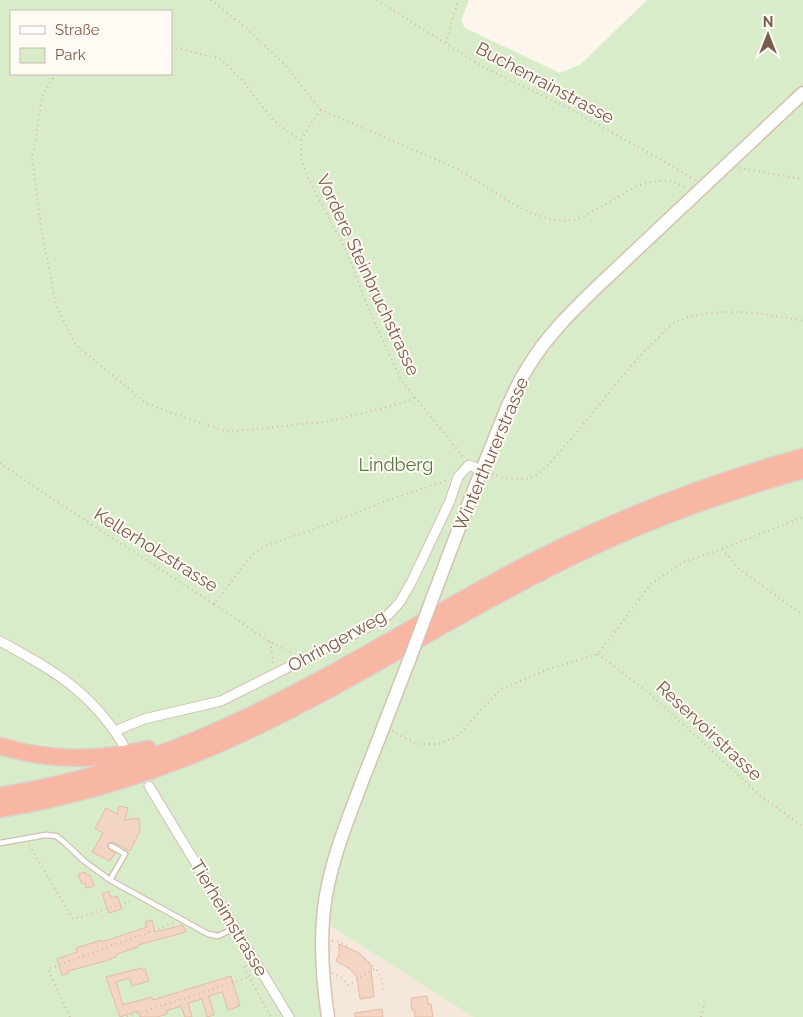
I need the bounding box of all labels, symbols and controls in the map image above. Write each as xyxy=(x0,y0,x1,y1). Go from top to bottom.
legend xyxy=(10,10,172,75)
north arrow xyxy=(743,10,793,60)
text: N xyxy=(763,14,773,30)
text: Straße xyxy=(55,21,100,39)
street label: Buchenrainstrasse xyxy=(473,37,618,128)
text: Park xyxy=(55,46,86,64)
street label: Vordere Steinbruchstrasse xyxy=(313,171,425,379)
street label: Winterthurerstrasse xyxy=(449,373,533,534)
park label: Lindberg xyxy=(359,454,433,475)
street label: Kellerholzstrasse xyxy=(90,503,222,596)
street label: Ohringerweg xyxy=(284,605,389,676)
street label: Reservoirstrasse xyxy=(652,676,767,785)
street label: Tierheimstrasse xyxy=(186,856,273,980)

